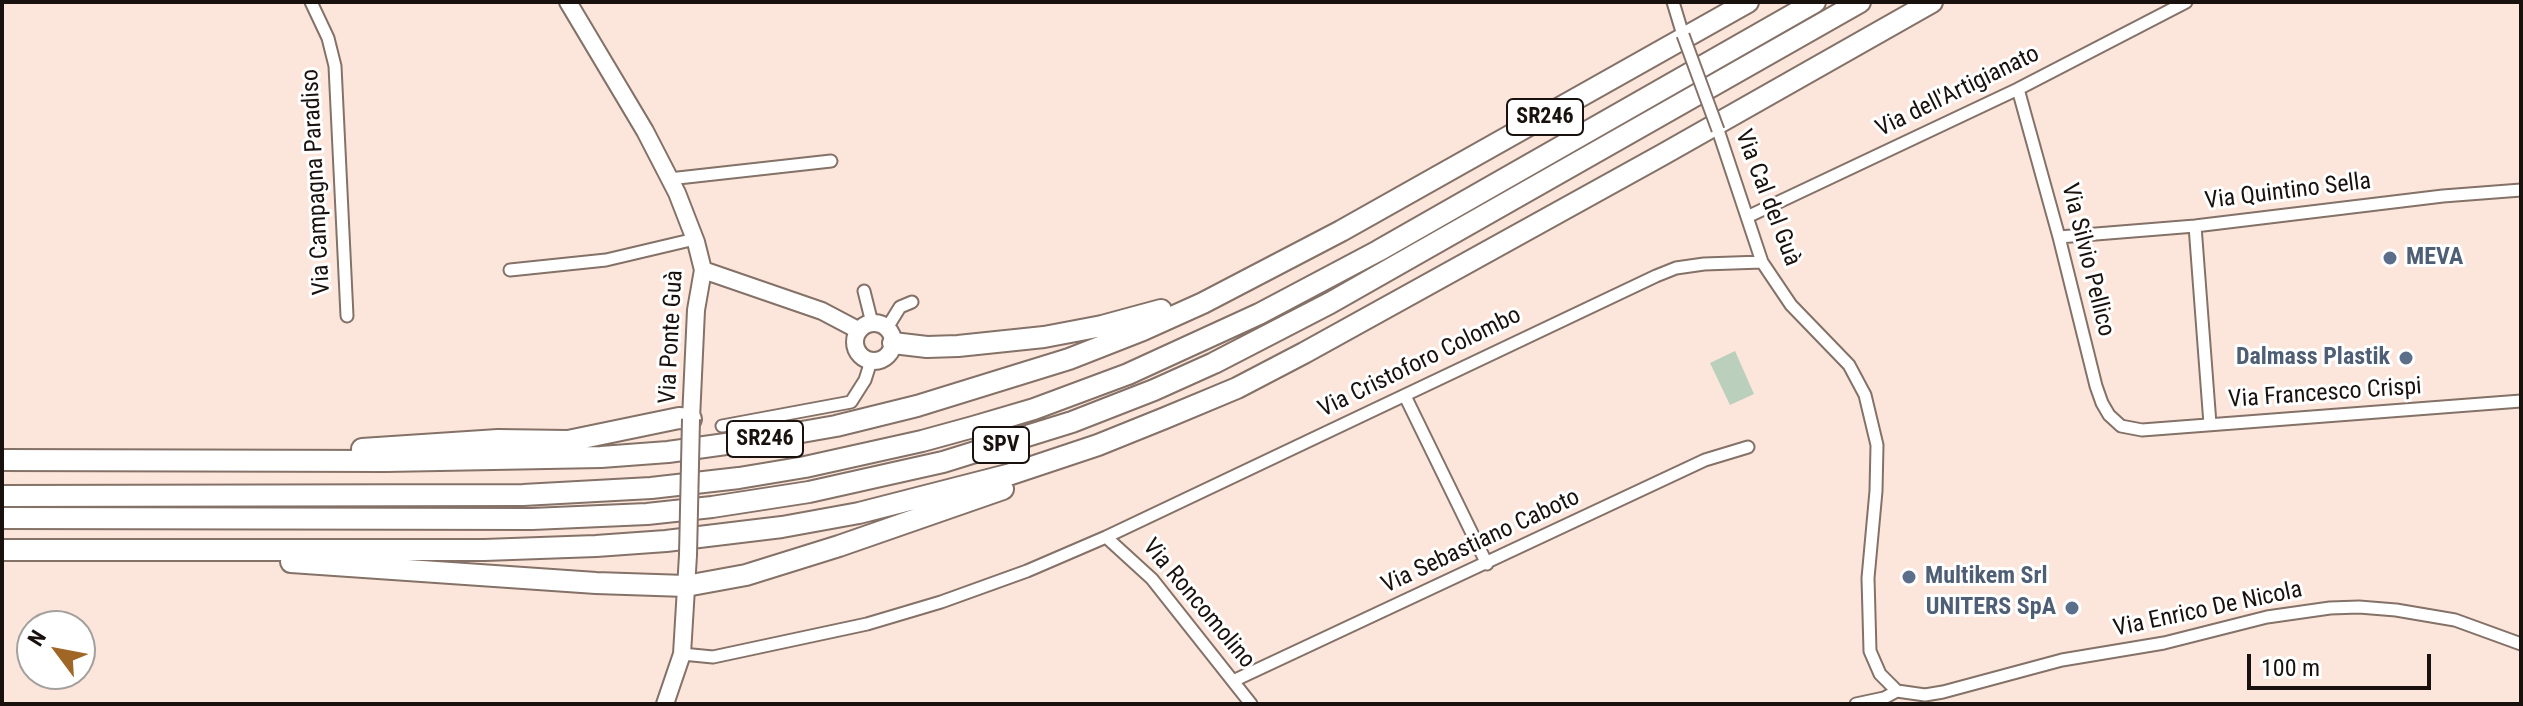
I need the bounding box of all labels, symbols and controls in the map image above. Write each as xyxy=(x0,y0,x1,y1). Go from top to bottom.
street label: Via dell'Artigianato xyxy=(1872,40,2044,144)
street label: Via Campagna Paradiso xyxy=(297,68,337,296)
road number: SR246 xyxy=(1507,99,1583,135)
street label: Via Cal del Guà xyxy=(1728,126,1806,270)
street label: Via Quintino Sella xyxy=(2203,168,2373,216)
street label: Via Silvio Pellico xyxy=(2054,180,2120,340)
place label: MEVA xyxy=(2406,244,2463,272)
marker: MEVA xyxy=(2381,249,2399,267)
street label: Via Ponte Guà xyxy=(654,269,690,405)
street label: Via Cristoforo Colombo xyxy=(1314,301,1526,425)
place label: Dalmass Plastik xyxy=(2236,344,2390,372)
marker: Dalmass Plastik xyxy=(2397,349,2415,367)
street label: Via Francesco Crispi xyxy=(2227,373,2423,415)
road number: SR246 xyxy=(727,421,803,457)
road number: SPV xyxy=(973,427,1029,463)
street label: Via Sebastiano Caboto xyxy=(1377,483,1585,601)
street label: Via Roncomolino xyxy=(1135,533,1261,675)
place label: Multikem Srl xyxy=(1925,563,2047,591)
marker: Multikem Srl xyxy=(1900,568,1918,586)
street label: Via Enrico De Nicola xyxy=(2111,576,2305,644)
place label: UNITERS SpA xyxy=(1926,594,2056,622)
marker: UNITERS SpA xyxy=(2063,599,2081,617)
north arrow xyxy=(16,610,96,690)
text: N xyxy=(23,626,51,650)
scale bar xyxy=(2251,638,2435,688)
text: 100 m xyxy=(2261,654,2320,682)

